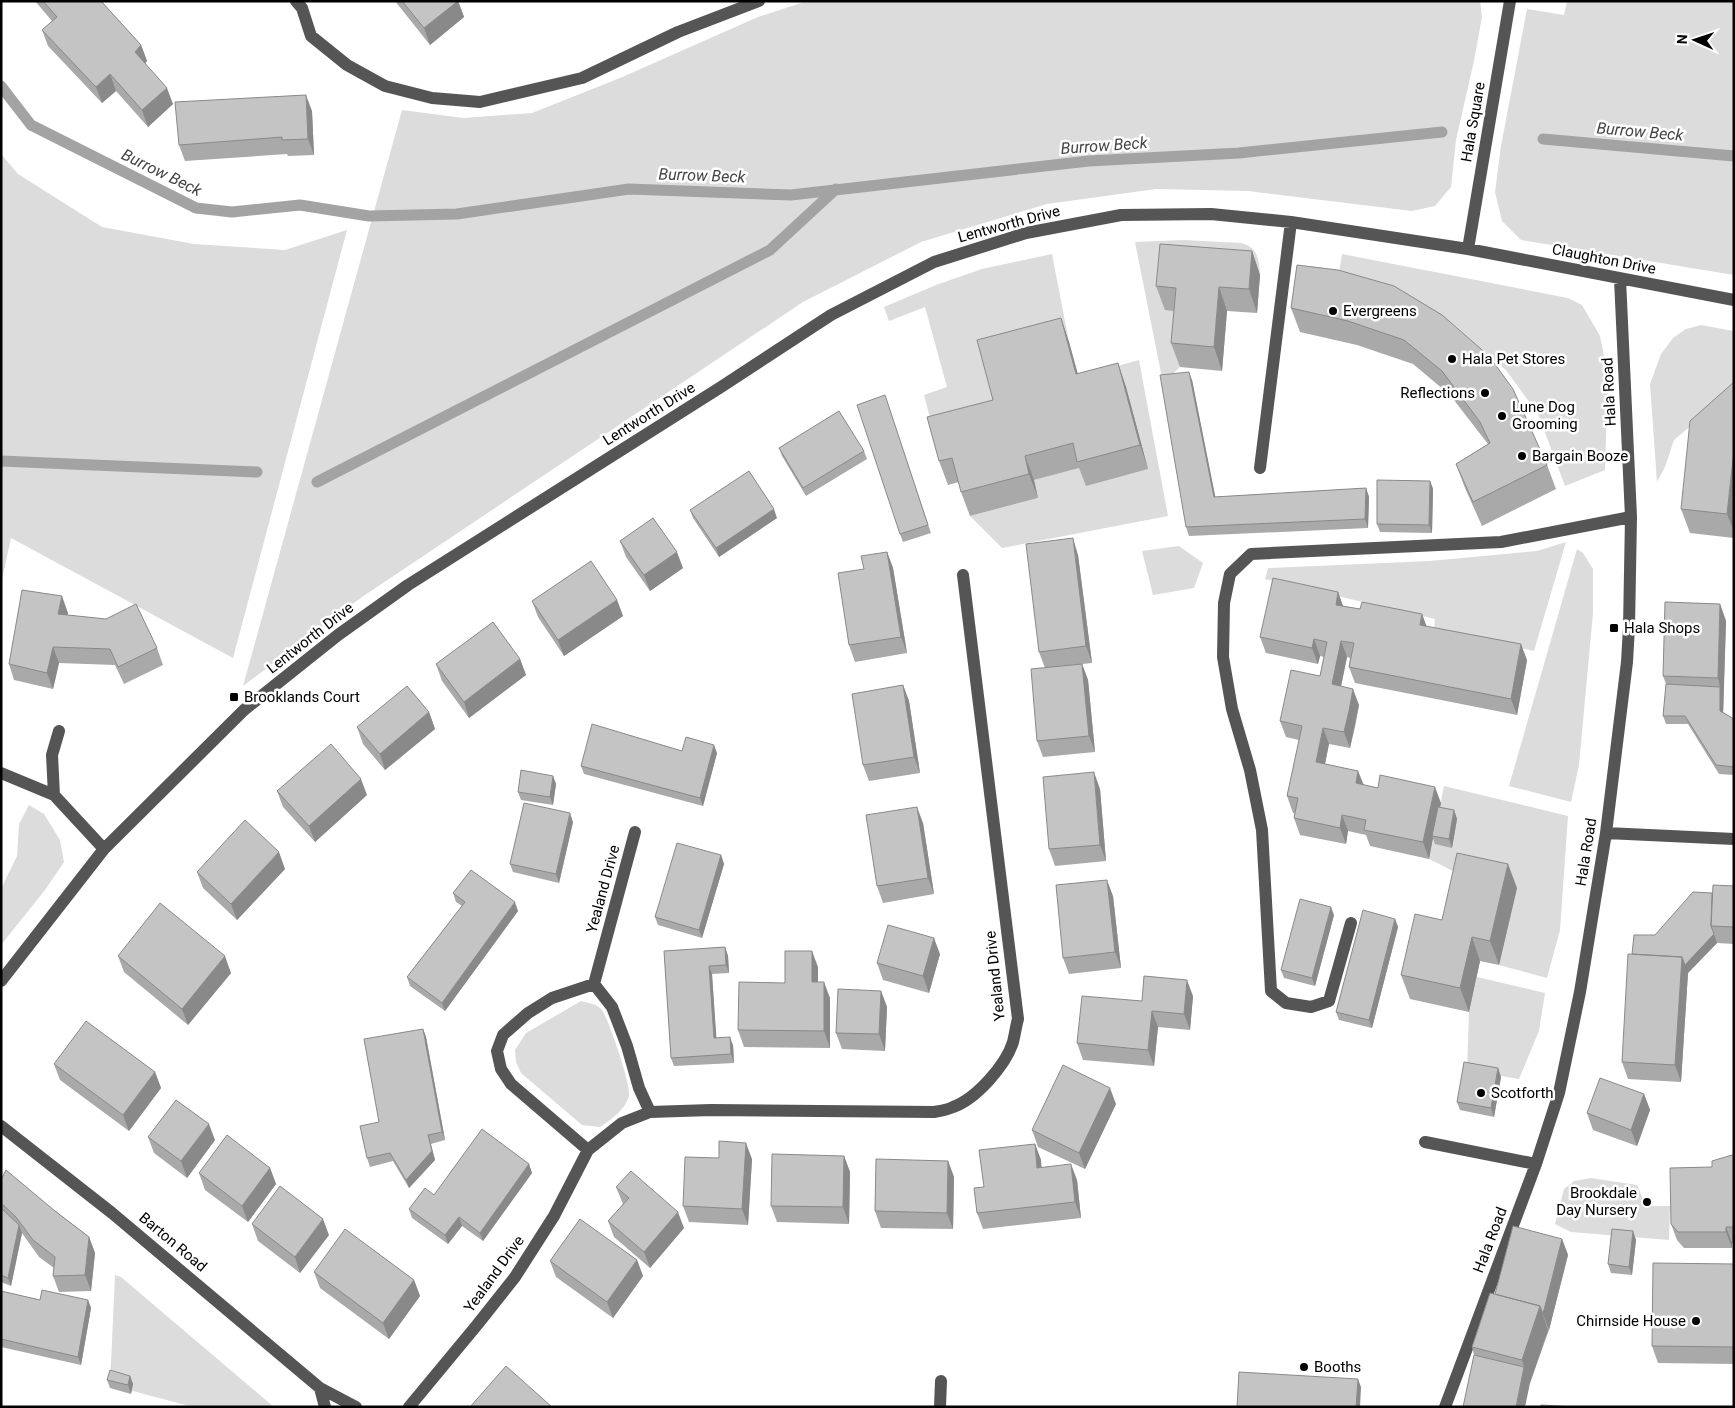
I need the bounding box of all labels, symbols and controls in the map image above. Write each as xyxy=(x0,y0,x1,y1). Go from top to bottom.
north arrow xyxy=(1670,15,1720,65)
text: N xyxy=(1674,34,1690,45)
street label: Hala Square xyxy=(1457,80,1489,164)
water label: Burrow Beck xyxy=(1596,118,1685,145)
water label: Burrow Beck xyxy=(1060,133,1149,158)
water label: Burrow Beck xyxy=(119,145,206,201)
water label: Burrow Beck xyxy=(658,164,747,187)
street label: Lentworth Drive xyxy=(956,202,1062,246)
street label: Claughton Drive xyxy=(1550,240,1658,278)
place label: Evergreens xyxy=(1343,302,1417,320)
marker: Evergreens xyxy=(1327,305,1339,317)
place label: Hala Pet Stores xyxy=(1462,350,1565,368)
marker: Hala Pet Stores xyxy=(1446,353,1458,365)
street label: Hala Road xyxy=(1598,357,1620,427)
street label: Lentworth Drive xyxy=(600,379,698,449)
place label: Reflections xyxy=(1400,384,1475,402)
marker: Reflections xyxy=(1479,387,1491,399)
place label: Lune Dog Grooming xyxy=(1512,398,1578,433)
marker: Lune Dog Grooming xyxy=(1496,410,1508,422)
place label: Bargain Booze xyxy=(1532,447,1628,465)
marker: Bargain Booze xyxy=(1516,450,1528,462)
street label: Lentworth Drive xyxy=(263,599,357,677)
place label: Hala Shops xyxy=(1624,619,1700,637)
marker: Hala Shops xyxy=(1608,622,1620,634)
place label: Brooklands Court xyxy=(244,688,360,706)
marker: Brooklands Court xyxy=(228,691,240,703)
street label: Hala Road xyxy=(1572,817,1600,887)
street label: Yealand Drive xyxy=(583,843,623,935)
street label: Yealand Drive xyxy=(981,930,1009,1022)
place label: Scotforth xyxy=(1491,1084,1554,1102)
marker: Scotforth xyxy=(1475,1087,1487,1099)
place label: Brookdale Day Nursery xyxy=(1556,1184,1637,1219)
marker: Brookdale Day Nursery xyxy=(1641,1196,1653,1208)
street label: Hala Road xyxy=(1469,1205,1511,1275)
street label: Barton Road xyxy=(136,1209,210,1275)
street label: Yealand Drive xyxy=(460,1232,528,1316)
place label: Chirnside House xyxy=(1576,1312,1686,1330)
marker: Chirnside House xyxy=(1690,1315,1702,1327)
place label: Booths xyxy=(1314,1358,1361,1376)
marker: Booths xyxy=(1298,1361,1310,1373)

